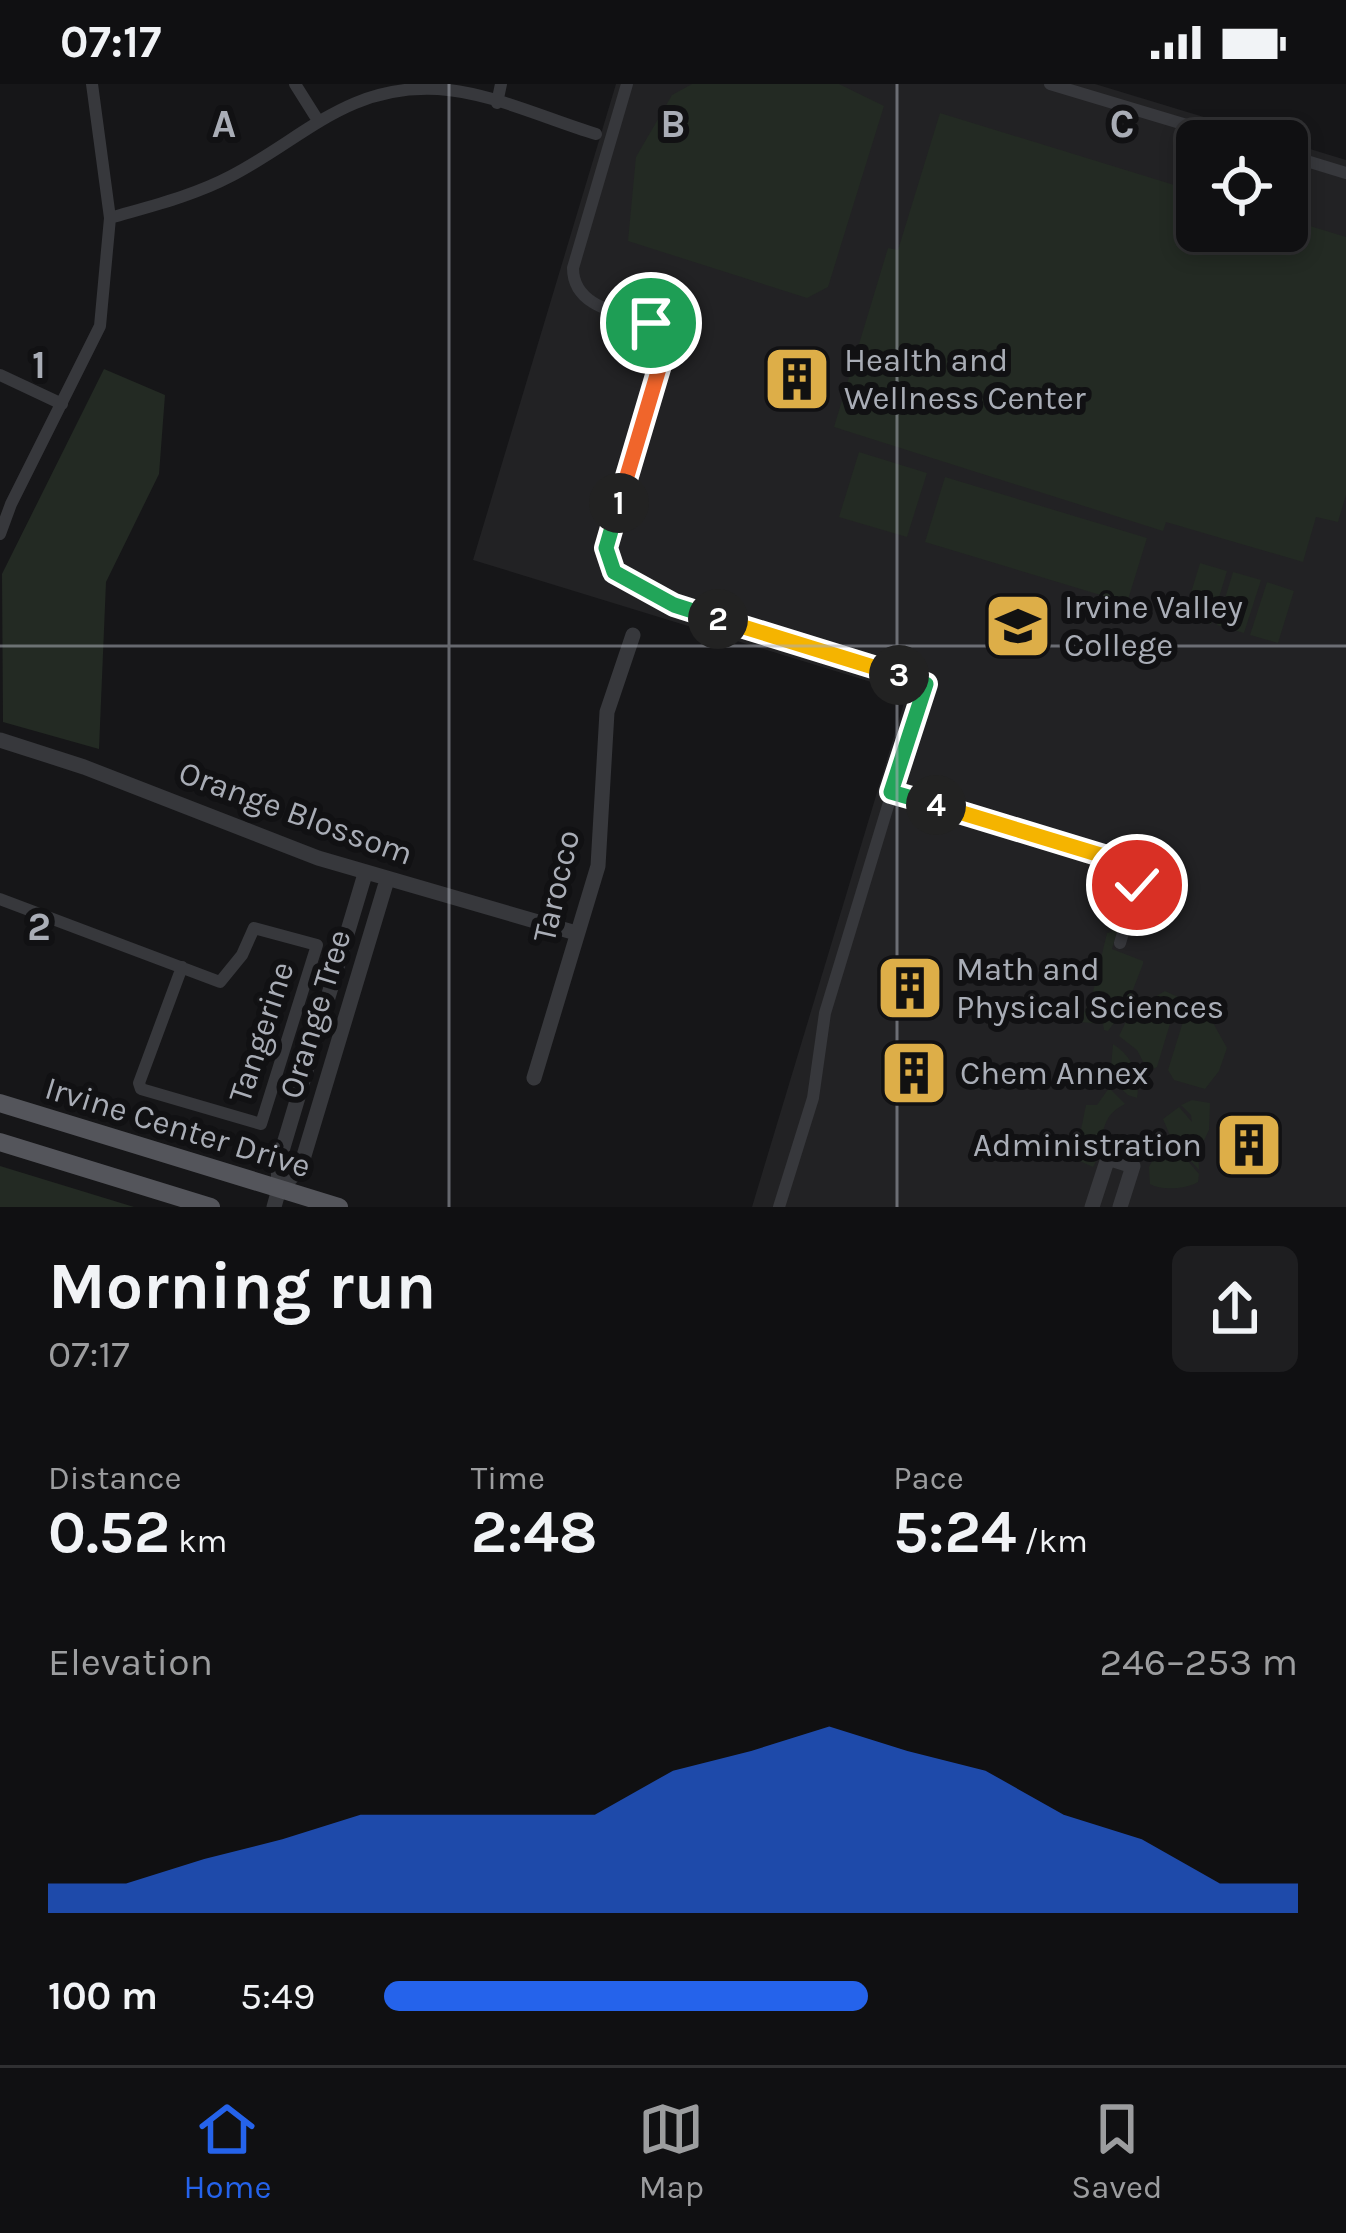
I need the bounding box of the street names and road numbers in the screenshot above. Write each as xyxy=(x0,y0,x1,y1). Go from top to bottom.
street label: Orange Blossom xyxy=(174,753,418,873)
street label: Tarocco xyxy=(525,826,587,946)
street label: Orange Tree xyxy=(271,925,359,1103)
street label: Tangerine xyxy=(220,957,302,1107)
street label: Irvine Center Drive xyxy=(41,1069,315,1185)

